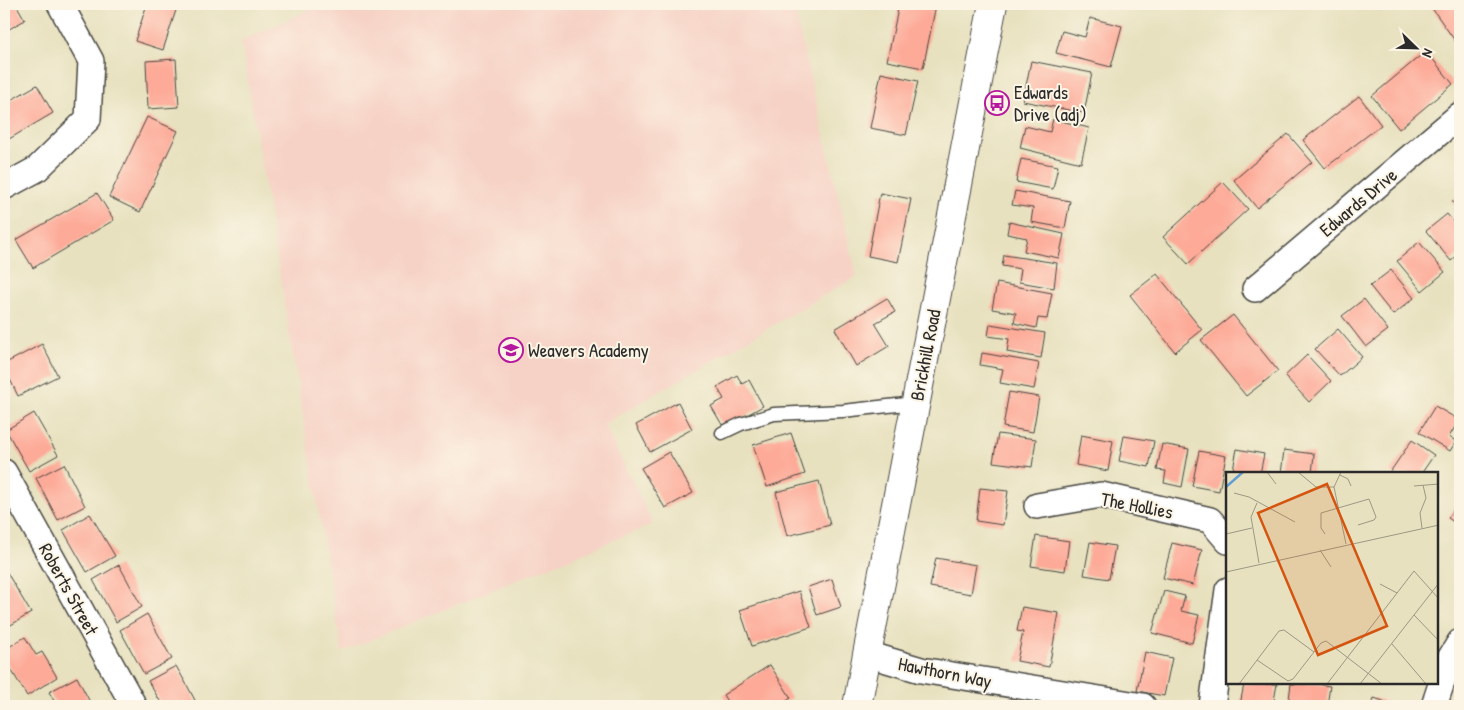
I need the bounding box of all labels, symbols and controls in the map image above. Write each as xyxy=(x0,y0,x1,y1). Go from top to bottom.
north arrow xyxy=(1392,22,1442,72)
text: N xyxy=(1418,46,1439,61)
place label: Edwards Drive (adj) xyxy=(1014,79,1087,127)
bus stop icon: Edwards Drive (adj) xyxy=(984,90,1010,116)
street label: Edwards Drive xyxy=(1314,161,1403,242)
street label: Brickhill Road xyxy=(903,307,947,403)
school or university icon: Weavers Academy xyxy=(498,337,524,363)
place label: Weavers Academy xyxy=(528,337,649,363)
inset map xyxy=(1226,472,1439,685)
street label: The Hollies xyxy=(1099,485,1175,525)
street label: Roberts Street xyxy=(33,538,105,640)
street label: Hawthorn Way xyxy=(896,650,994,694)

